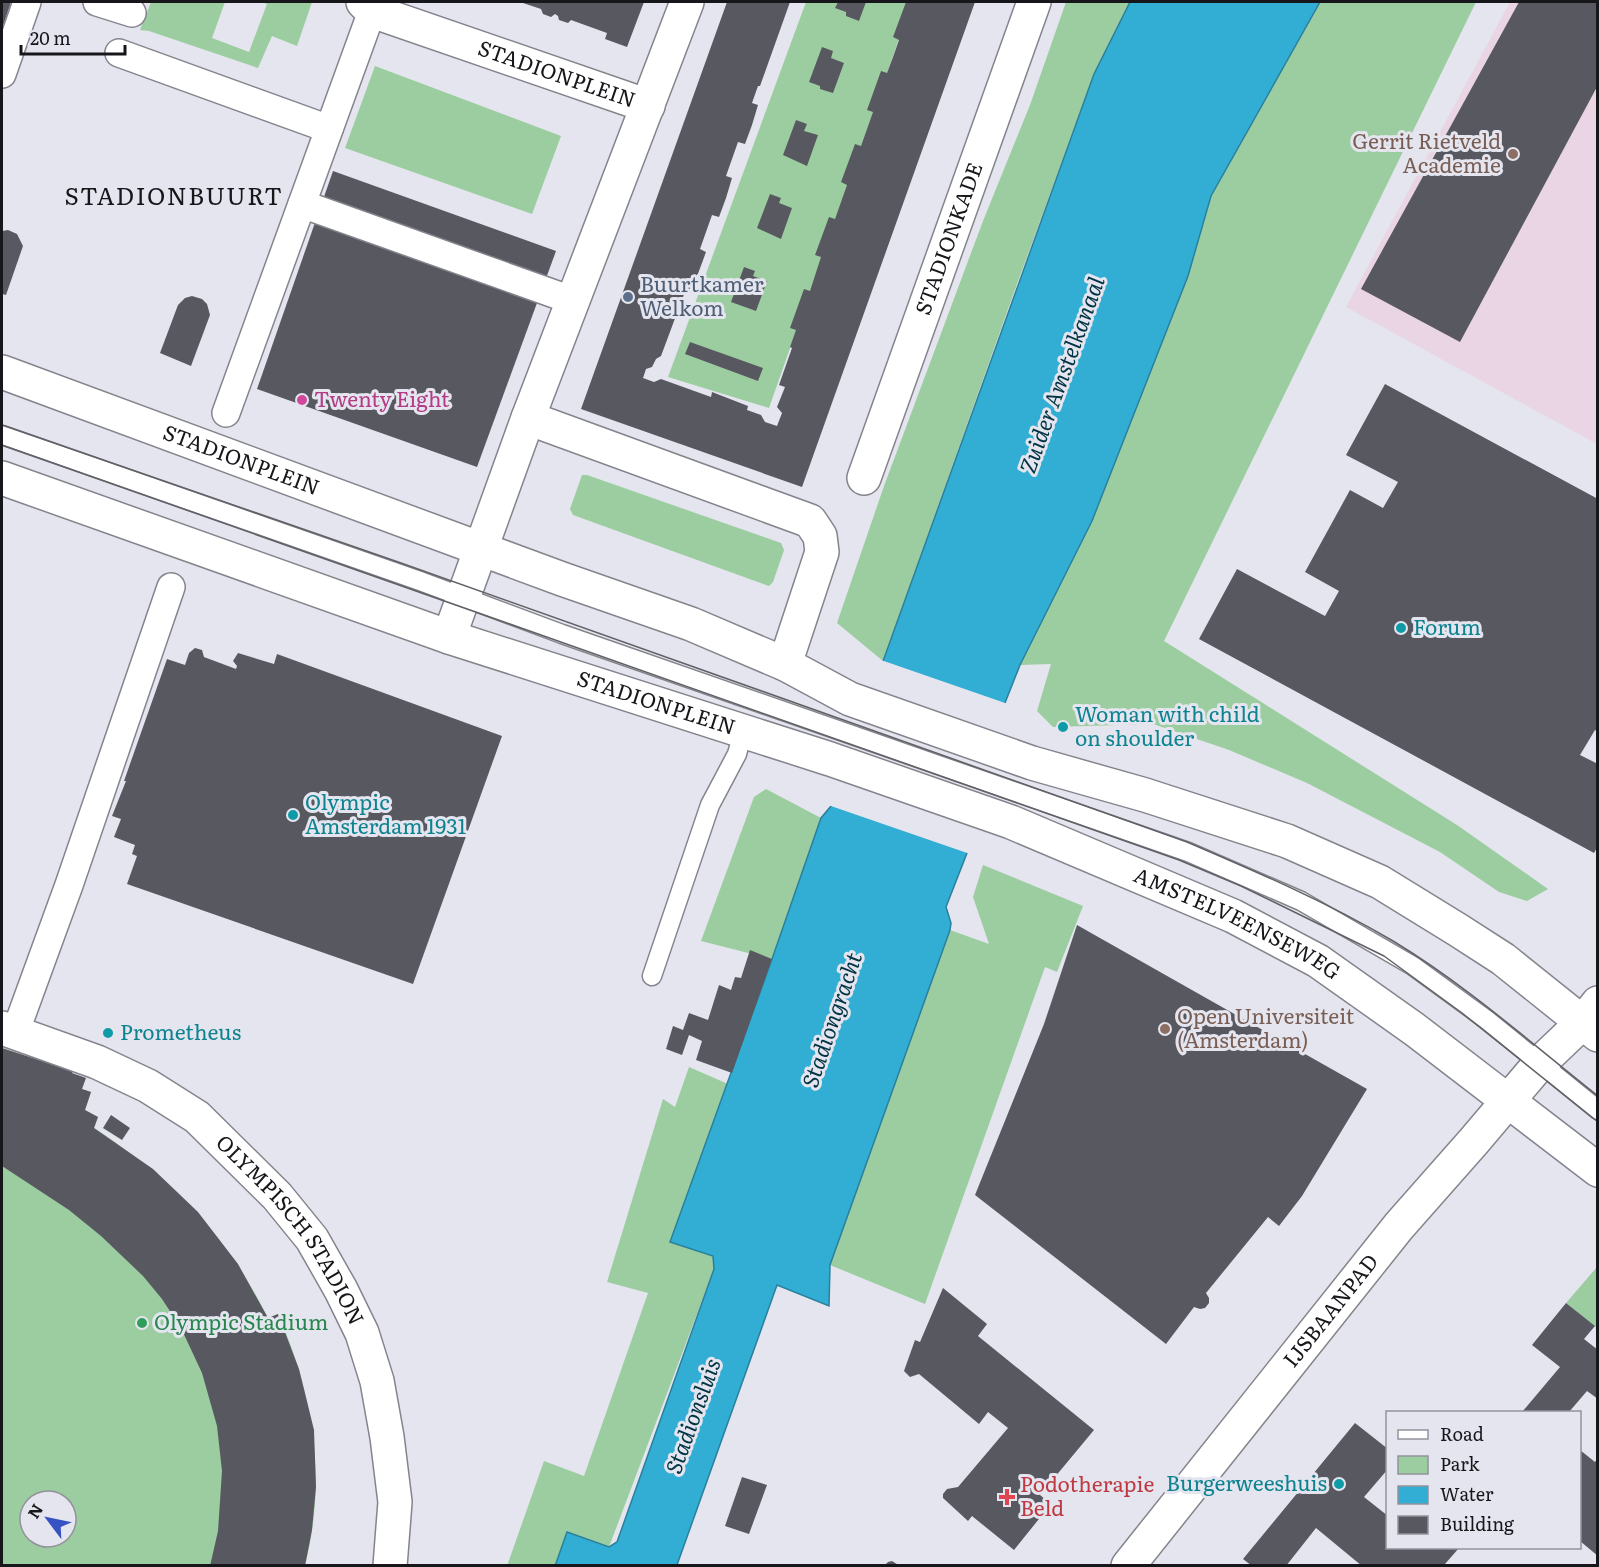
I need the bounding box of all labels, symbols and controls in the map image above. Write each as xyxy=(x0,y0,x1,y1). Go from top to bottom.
scale bar xyxy=(21,18,124,56)
text: 20 m xyxy=(30,24,71,51)
street label: STADIONPLEIN xyxy=(475,31,640,114)
place label: Gerrit Rietveld Academie xyxy=(1352,124,1501,179)
marker: Gerrit Rietveld Academie xyxy=(1506,147,1520,161)
street label: STADIONKADE xyxy=(906,157,989,318)
district label: STADIONBUURT xyxy=(65,177,283,212)
place label: Buurtkamer Welkom xyxy=(640,267,764,322)
water label: Zuider Amstelkanaal xyxy=(1010,271,1112,478)
marker: Buurtkamer Welkom xyxy=(621,290,635,304)
place label: Twenty Eight xyxy=(314,382,450,413)
marker: Twenty Eight xyxy=(295,393,309,407)
street label: STADIONPLEIN xyxy=(159,415,325,501)
place label: Forum xyxy=(1413,610,1481,641)
marker: Forum xyxy=(1394,621,1408,635)
street label: STADIONPLEIN xyxy=(574,661,740,741)
place label: Woman with child on shoulder xyxy=(1075,697,1260,752)
marker: Woman with child on shoulder xyxy=(1056,720,1070,734)
place label: Olympic Amsterdam 1931 xyxy=(305,785,467,840)
marker: Olympic Amsterdam 1931 xyxy=(286,808,300,822)
street label: AMSTELVEENSEWEG xyxy=(1130,858,1348,986)
water label: Stadiongracht xyxy=(792,947,869,1092)
place label: Open Universiteit (Amsterdam) xyxy=(1177,999,1355,1054)
place label: Prometheus xyxy=(120,1015,241,1046)
marker: Open Universiteit (Amsterdam) xyxy=(1158,1022,1172,1036)
marker: Prometheus xyxy=(101,1026,115,1040)
street label: OLYMPISCH STADION xyxy=(210,1126,374,1329)
street label: IJSBAANPAD xyxy=(1274,1246,1384,1373)
place label: Olympic Stadium xyxy=(154,1305,328,1336)
marker: Olympic Stadium xyxy=(135,1316,149,1330)
water label: Stadionsluis xyxy=(655,1353,728,1478)
legend xyxy=(1386,1411,1581,1549)
text: Road xyxy=(1440,1420,1484,1447)
text: Park xyxy=(1440,1450,1481,1477)
place label: Burgerweeshuis xyxy=(1166,1466,1327,1497)
place label: Podotherapie Beld xyxy=(1020,1467,1155,1522)
marker: Burgerweeshuis xyxy=(1332,1477,1346,1491)
text: Water xyxy=(1440,1480,1494,1507)
marker: Podotherapie Beld xyxy=(998,1488,1016,1506)
north arrow xyxy=(18,1489,78,1549)
text: N xyxy=(21,1498,48,1523)
text: Building xyxy=(1440,1510,1515,1537)

